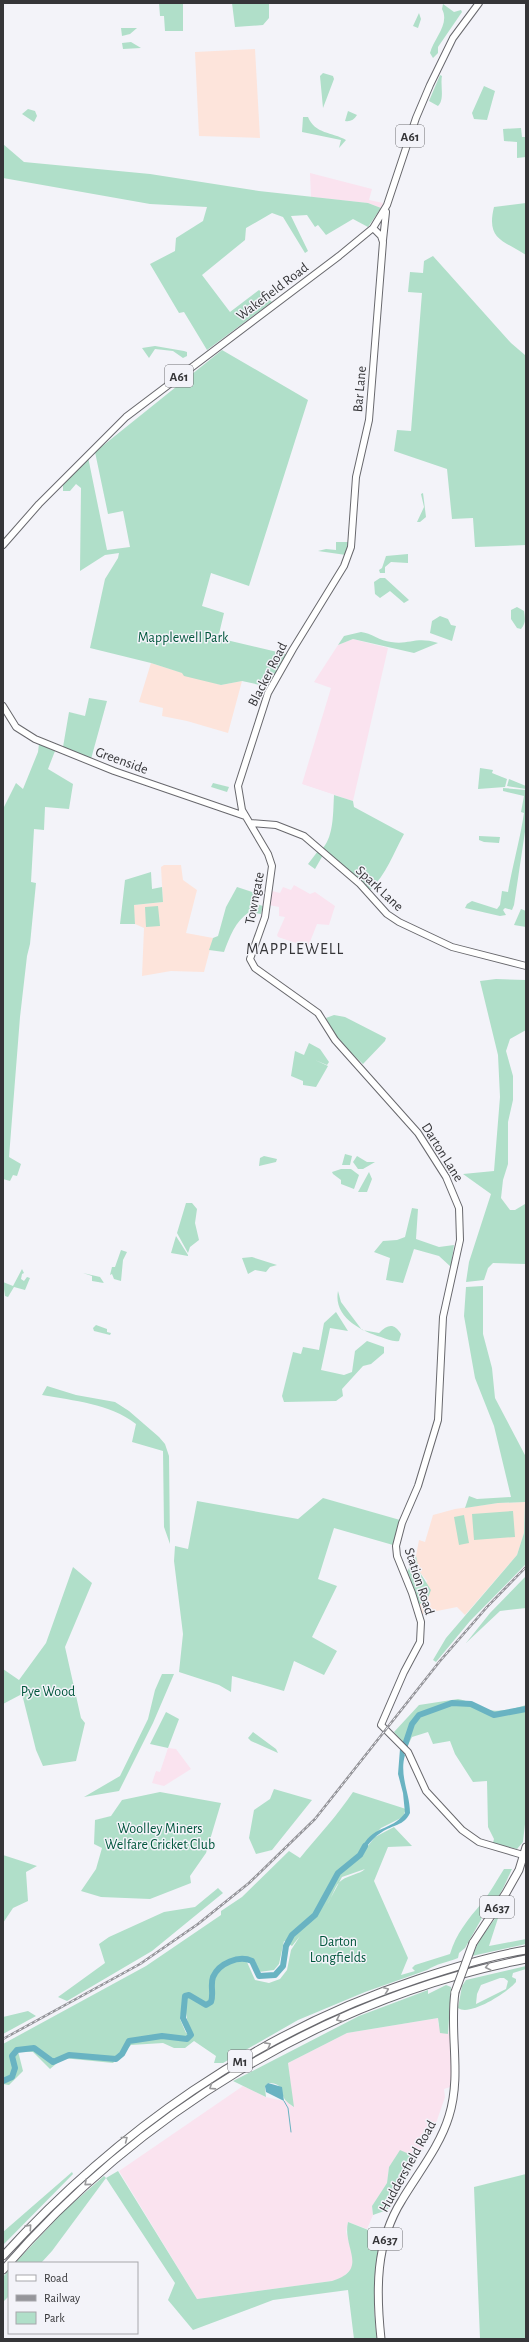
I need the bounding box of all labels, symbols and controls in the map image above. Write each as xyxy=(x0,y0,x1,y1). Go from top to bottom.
road number: A61 xyxy=(396,125,424,147)
street label: Wakefield Road xyxy=(234,260,311,323)
road number: A61 xyxy=(165,365,193,387)
street label: Bar Lane xyxy=(351,365,369,413)
park label: Mapplewell Park xyxy=(138,631,229,645)
street label: Blacker Road xyxy=(246,640,290,709)
street label: Greenside xyxy=(93,745,150,777)
street label: Spark Lane xyxy=(353,863,406,914)
street label: Towngate xyxy=(243,871,267,926)
district label: MAPPLEWELL xyxy=(246,941,344,957)
street label: Darton Lane xyxy=(419,1121,466,1184)
street label: Station Road xyxy=(402,1546,436,1617)
park label: Pye Wood xyxy=(21,1685,75,1699)
park label: Woolley Miners Welfare Cricket Club xyxy=(105,1822,215,1852)
road number: A637 xyxy=(480,1896,514,1918)
park label: Darton Longfields xyxy=(310,1935,366,1965)
one-way arrow xyxy=(485,1963,491,1971)
one-way arrow xyxy=(382,1987,389,1995)
one-way arrow xyxy=(336,2014,343,2022)
one-way arrow xyxy=(264,2042,271,2050)
road number: M1 xyxy=(228,2050,252,2072)
one-way arrow xyxy=(209,2082,216,2090)
street label: Huddersfield Road xyxy=(377,2118,439,2215)
one-way arrow xyxy=(120,2137,127,2144)
one-way arrow xyxy=(84,2179,92,2186)
one-way arrow xyxy=(25,2225,32,2232)
road number: A637 xyxy=(368,2228,402,2250)
legend xyxy=(8,2262,138,2334)
text: Road xyxy=(44,2272,68,2284)
text: Railway xyxy=(44,2292,80,2305)
text: Park xyxy=(44,2312,65,2324)

